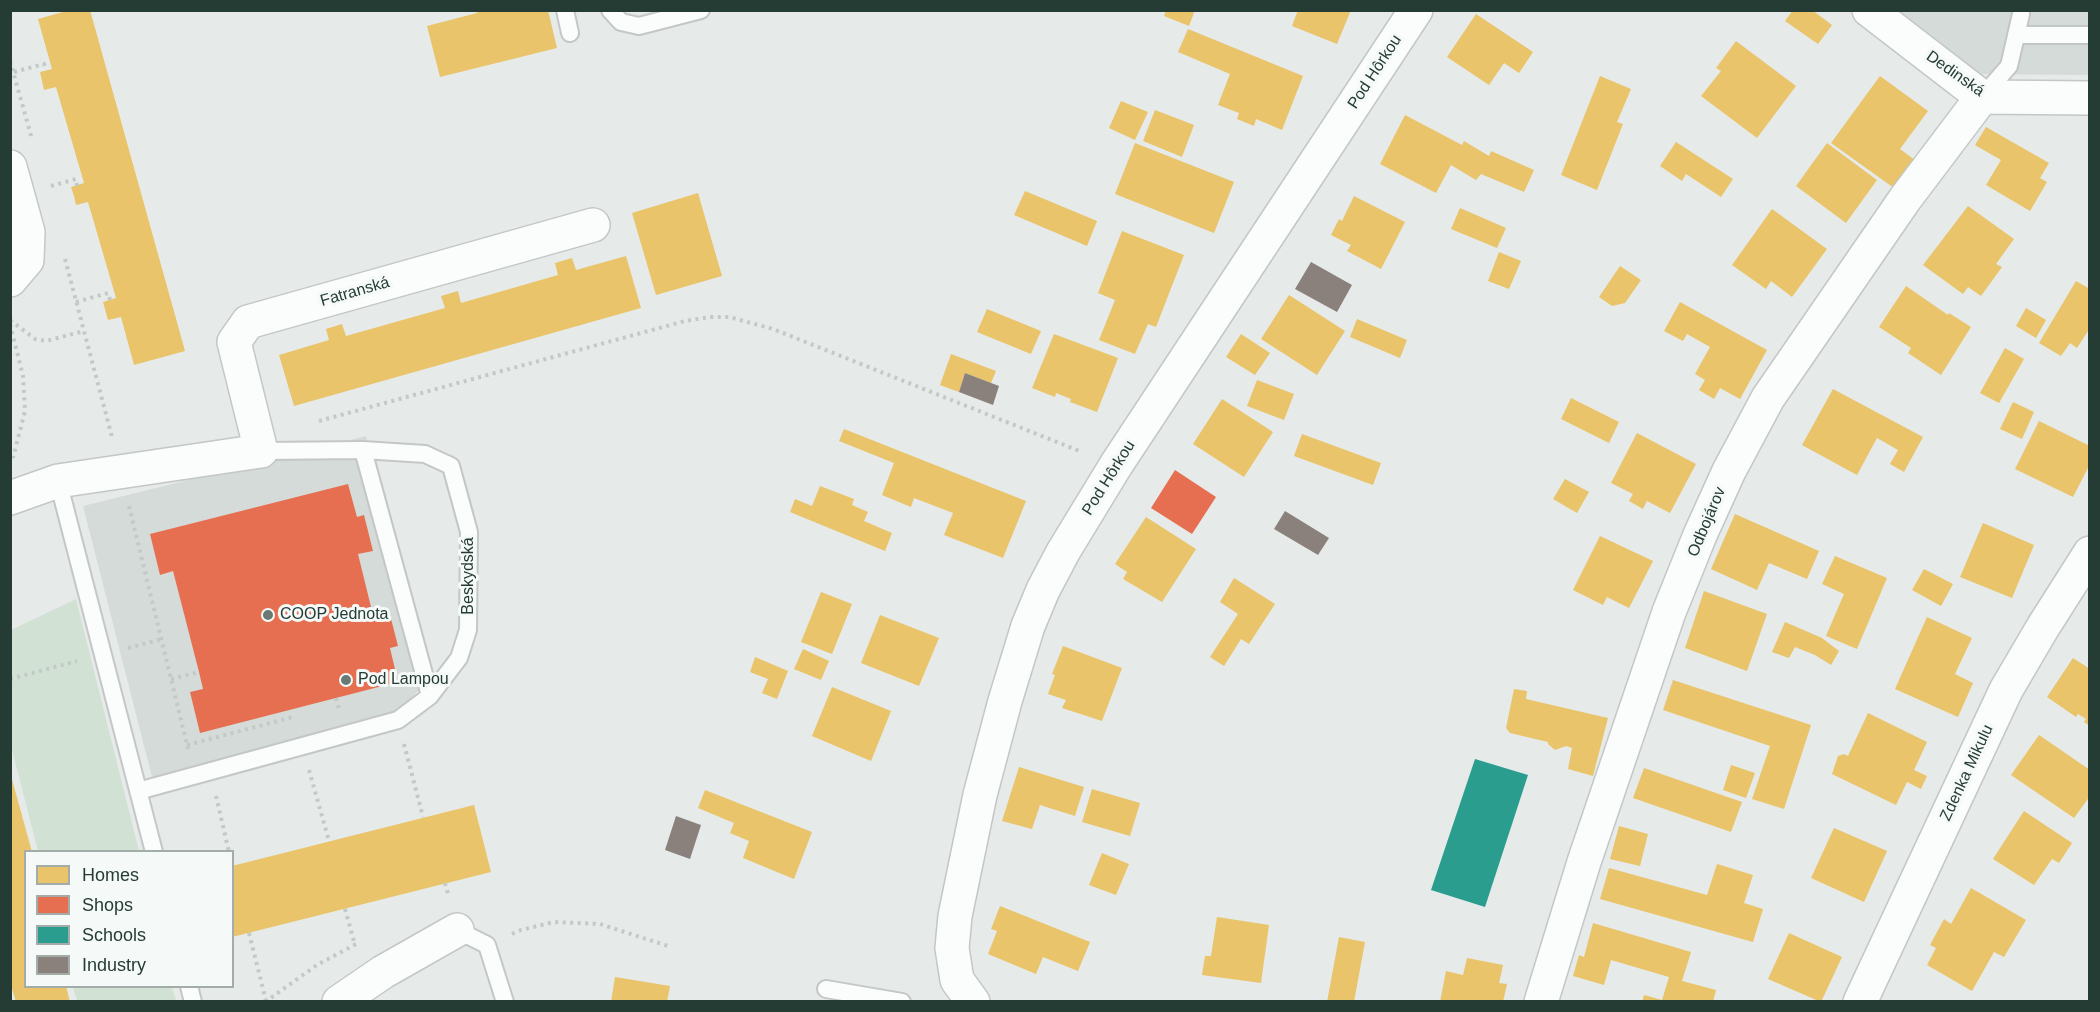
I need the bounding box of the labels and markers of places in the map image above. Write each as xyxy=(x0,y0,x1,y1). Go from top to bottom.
place label: COOP Jednota xyxy=(280,605,388,625)
marker: COOP Jednota xyxy=(261,608,275,622)
place label: Pod Lampou xyxy=(358,670,449,690)
marker: Pod Lampou xyxy=(339,673,353,687)

